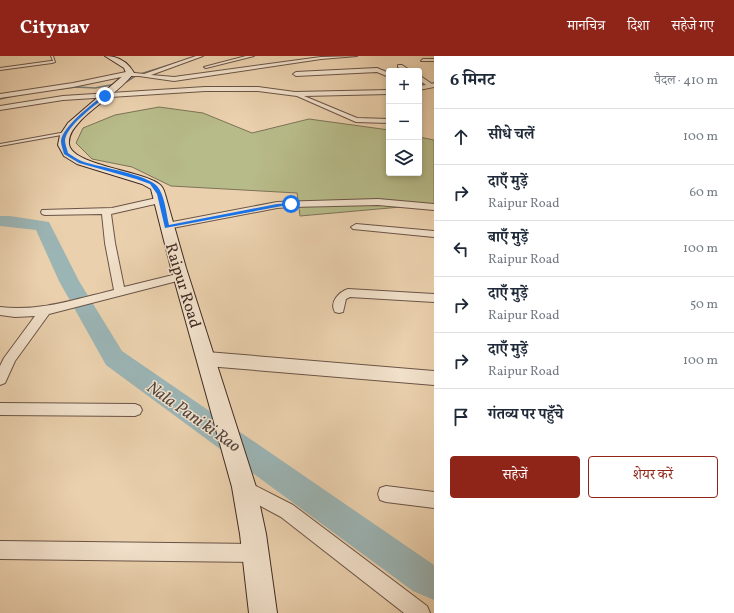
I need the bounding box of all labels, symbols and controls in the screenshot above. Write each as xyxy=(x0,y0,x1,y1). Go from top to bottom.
text: Citynav xyxy=(20,15,90,41)
text: मानचित्र xyxy=(567,17,605,36)
text: दिशा xyxy=(627,17,649,36)
text: सहेजे गए xyxy=(671,17,714,36)
map controls xyxy=(386,68,422,176)
button: + xyxy=(386,68,422,104)
text: 6 मिनट xyxy=(450,69,495,92)
text: पैदल · 410 m xyxy=(654,72,718,90)
route end xyxy=(96,87,114,105)
button: − xyxy=(386,104,422,140)
text: सीधे चलें xyxy=(488,125,535,146)
icon: ahead xyxy=(450,126,472,148)
text: 100 m xyxy=(683,128,718,146)
button: layers xyxy=(386,140,422,176)
text: दाएँ मुड़ें xyxy=(488,172,528,193)
icon: right xyxy=(450,182,472,204)
text: 60 m xyxy=(690,184,718,202)
route start xyxy=(282,195,300,213)
text: Raipur Road xyxy=(488,195,559,213)
text: बाएँ मुड़ें xyxy=(488,228,528,249)
icon: left xyxy=(450,238,472,260)
street label: Raipur Road xyxy=(159,240,205,331)
text: 100 m xyxy=(683,240,718,258)
text: Raipur Road xyxy=(488,251,559,269)
text: दाएँ मुड़ें xyxy=(488,284,528,305)
icon: right xyxy=(450,294,472,316)
text: 50 m xyxy=(690,296,718,314)
text: Raipur Road xyxy=(488,307,559,325)
text: दाएँ मुड़ें xyxy=(488,340,528,361)
icon: right xyxy=(450,350,472,372)
text: 100 m xyxy=(683,352,718,370)
text: Raipur Road xyxy=(488,363,559,381)
water label: Nala Pani ki Rao xyxy=(142,376,245,458)
text: गंतव्य पर पहुँचे xyxy=(488,405,563,426)
icon: arrive xyxy=(450,406,472,428)
button: सहेजें xyxy=(450,456,580,498)
button: शेयर करें xyxy=(588,456,718,498)

